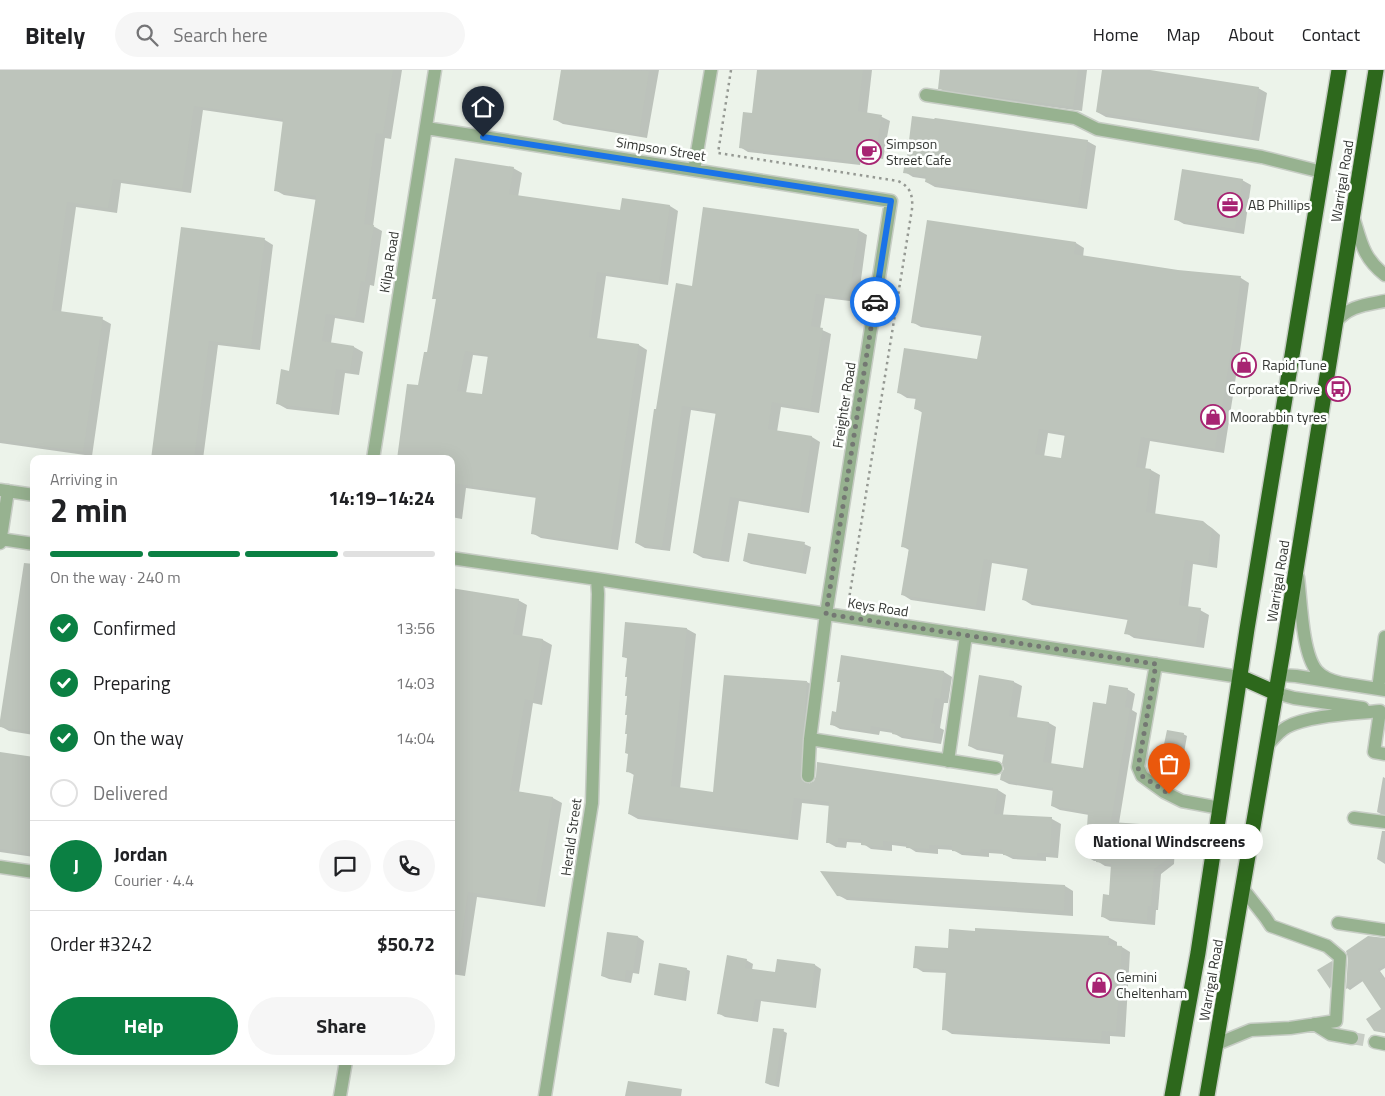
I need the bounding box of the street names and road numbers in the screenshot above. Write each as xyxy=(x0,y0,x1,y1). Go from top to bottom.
street label: Simpson Street xyxy=(615,131,707,166)
street label: Warrigal Road xyxy=(1325,138,1358,223)
street label: Kilpa Road xyxy=(373,230,404,294)
street label: Freighter Road xyxy=(826,360,861,449)
street label: Warrigal Road xyxy=(1261,538,1294,623)
street label: Keys Road xyxy=(846,591,910,622)
street label: Herald Street xyxy=(555,797,586,877)
street label: Warrigal Road xyxy=(1193,937,1228,1023)

